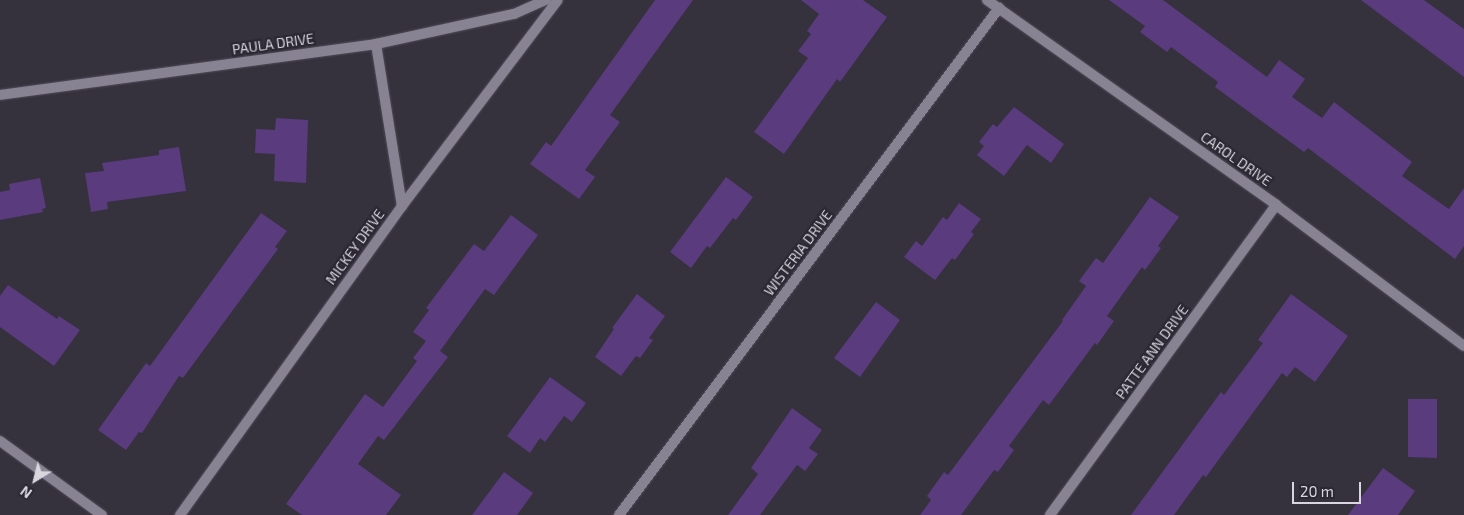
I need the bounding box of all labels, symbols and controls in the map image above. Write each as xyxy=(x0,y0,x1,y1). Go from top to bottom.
street label: PAULA DRIVE xyxy=(231,30,315,58)
street label: CAROL DRIVE xyxy=(1197,128,1275,190)
street label: MICKEY DRIVE xyxy=(322,206,388,288)
street label: WISTERIA DRIVE xyxy=(760,207,836,299)
street label: PATTE ANN DRIVE xyxy=(1112,302,1192,402)
north arrow xyxy=(10,455,60,505)
scale bar xyxy=(1294,472,1363,504)
text: 20 m xyxy=(1300,482,1334,500)
text: N xyxy=(17,483,35,502)

